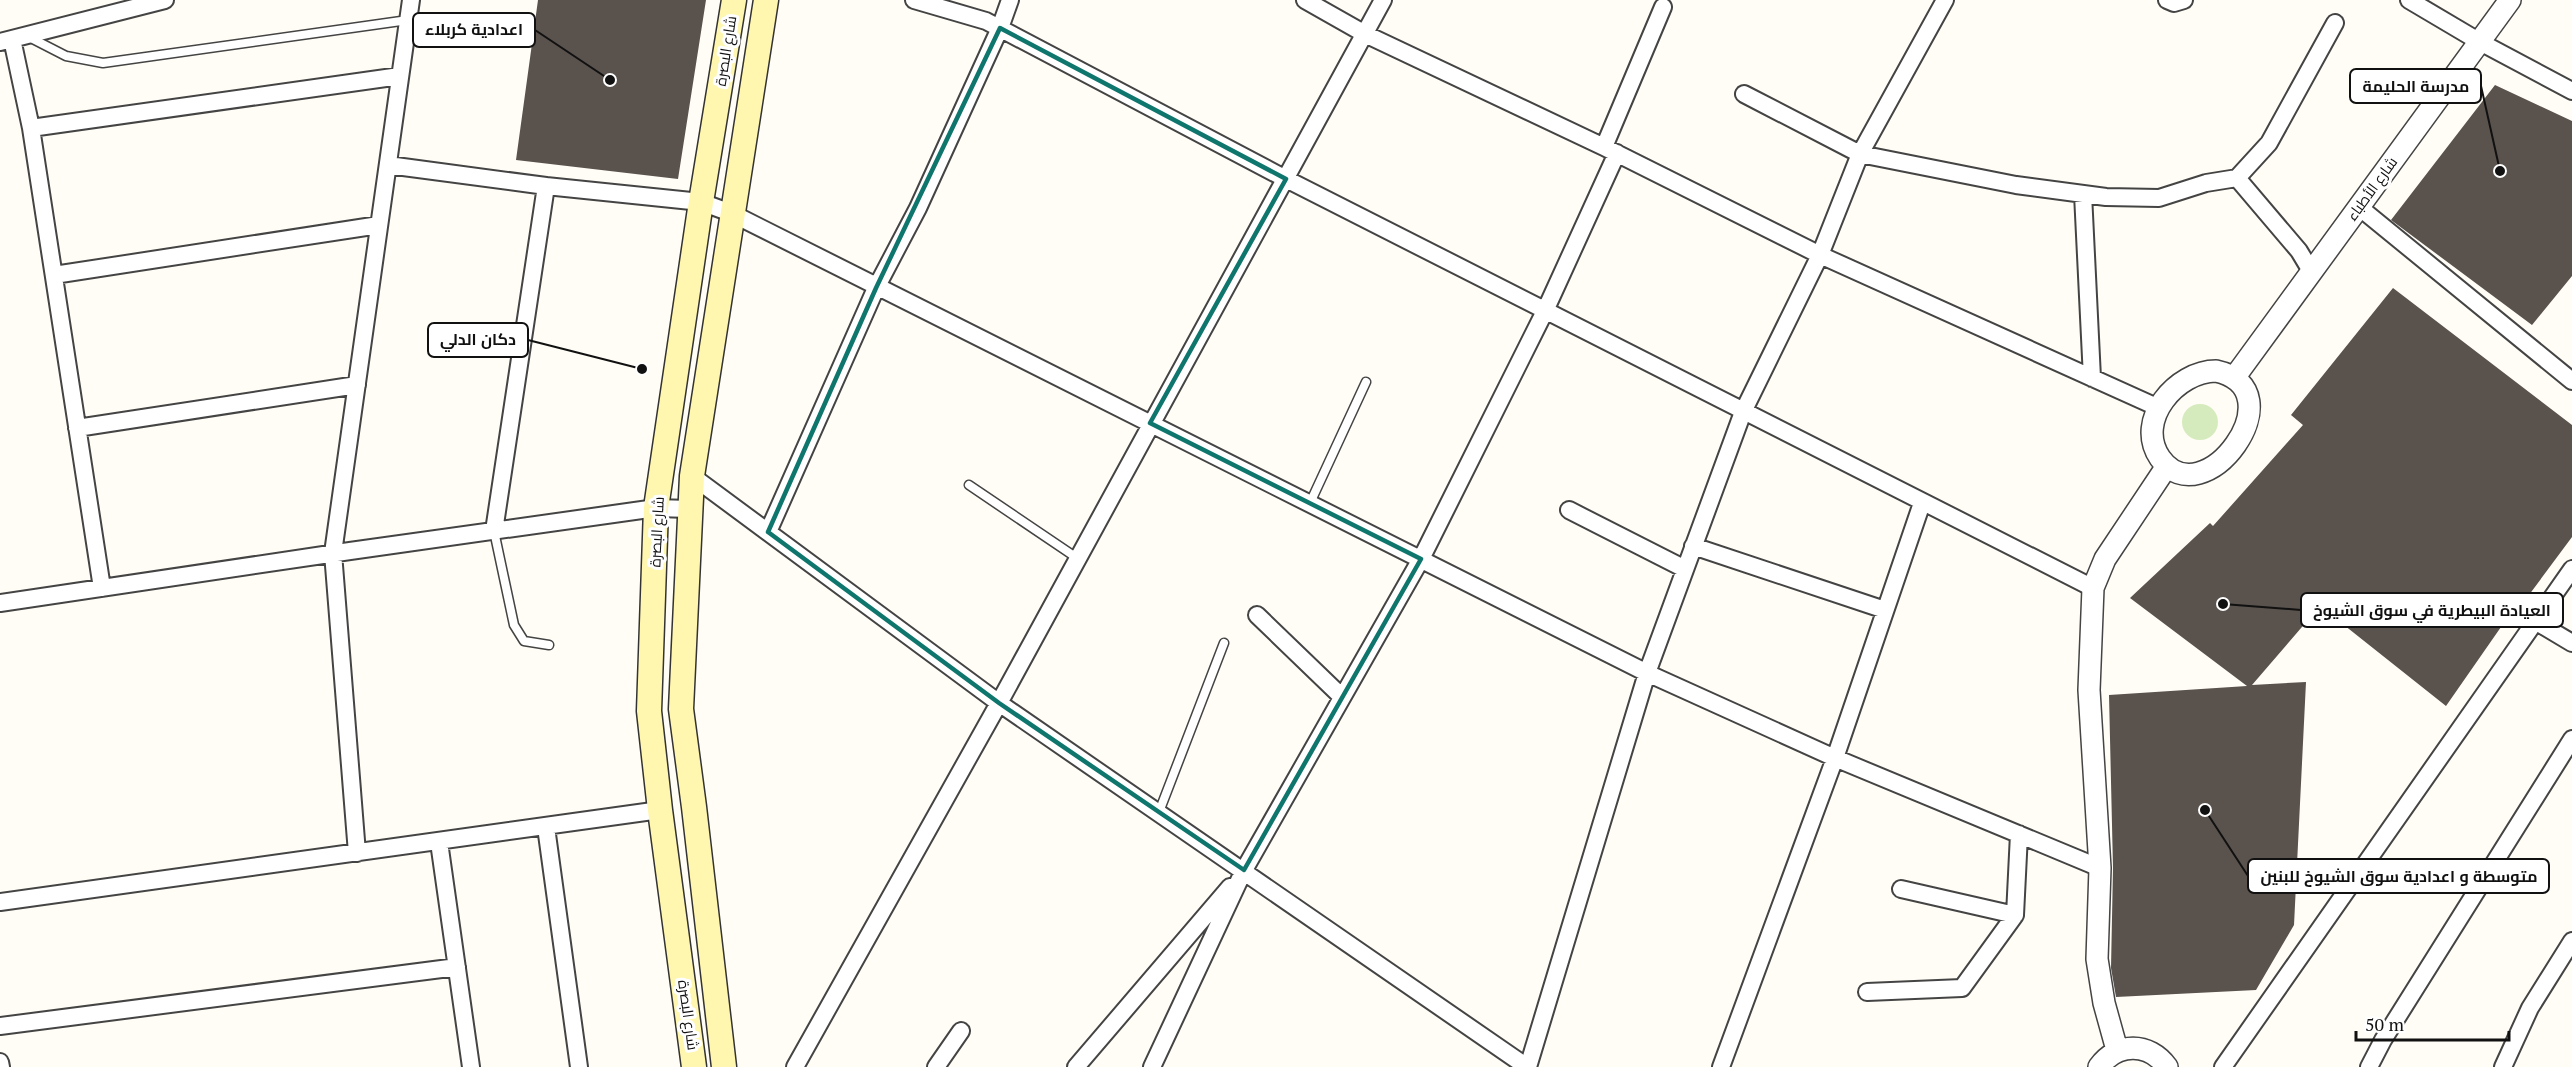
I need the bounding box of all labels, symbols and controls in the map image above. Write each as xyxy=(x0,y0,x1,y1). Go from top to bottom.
callout: اعدادية كربلاء xyxy=(413,13,535,47)
street label: شارع البصرة xyxy=(710,14,742,88)
text: اعدادية كربلاء xyxy=(425,18,523,40)
callout: مدرسة الحليمة xyxy=(2350,69,2481,103)
text: مدرسة الحليمة xyxy=(2363,75,2469,97)
street label: شارع الأطباء xyxy=(2341,152,2403,226)
callout: دكان الدلي xyxy=(428,323,528,357)
text: دكان الدلي xyxy=(440,328,516,352)
street label: شارع البصرة xyxy=(644,496,670,568)
callout: العيادة البيطرية في سوق الشيوخ xyxy=(2301,593,2563,627)
text: العيادة البيطرية في سوق الشيوخ xyxy=(2313,599,2551,623)
callout: متوسطة و اعدادية سوق الشيوخ للبنين xyxy=(2248,859,2549,893)
text: متوسطة و اعدادية سوق الشيوخ للبنين xyxy=(2260,865,2538,887)
street label: شارع البصرة xyxy=(672,978,704,1052)
scale bar xyxy=(2356,1004,2509,1042)
text: 50 m xyxy=(2365,1012,2405,1036)

